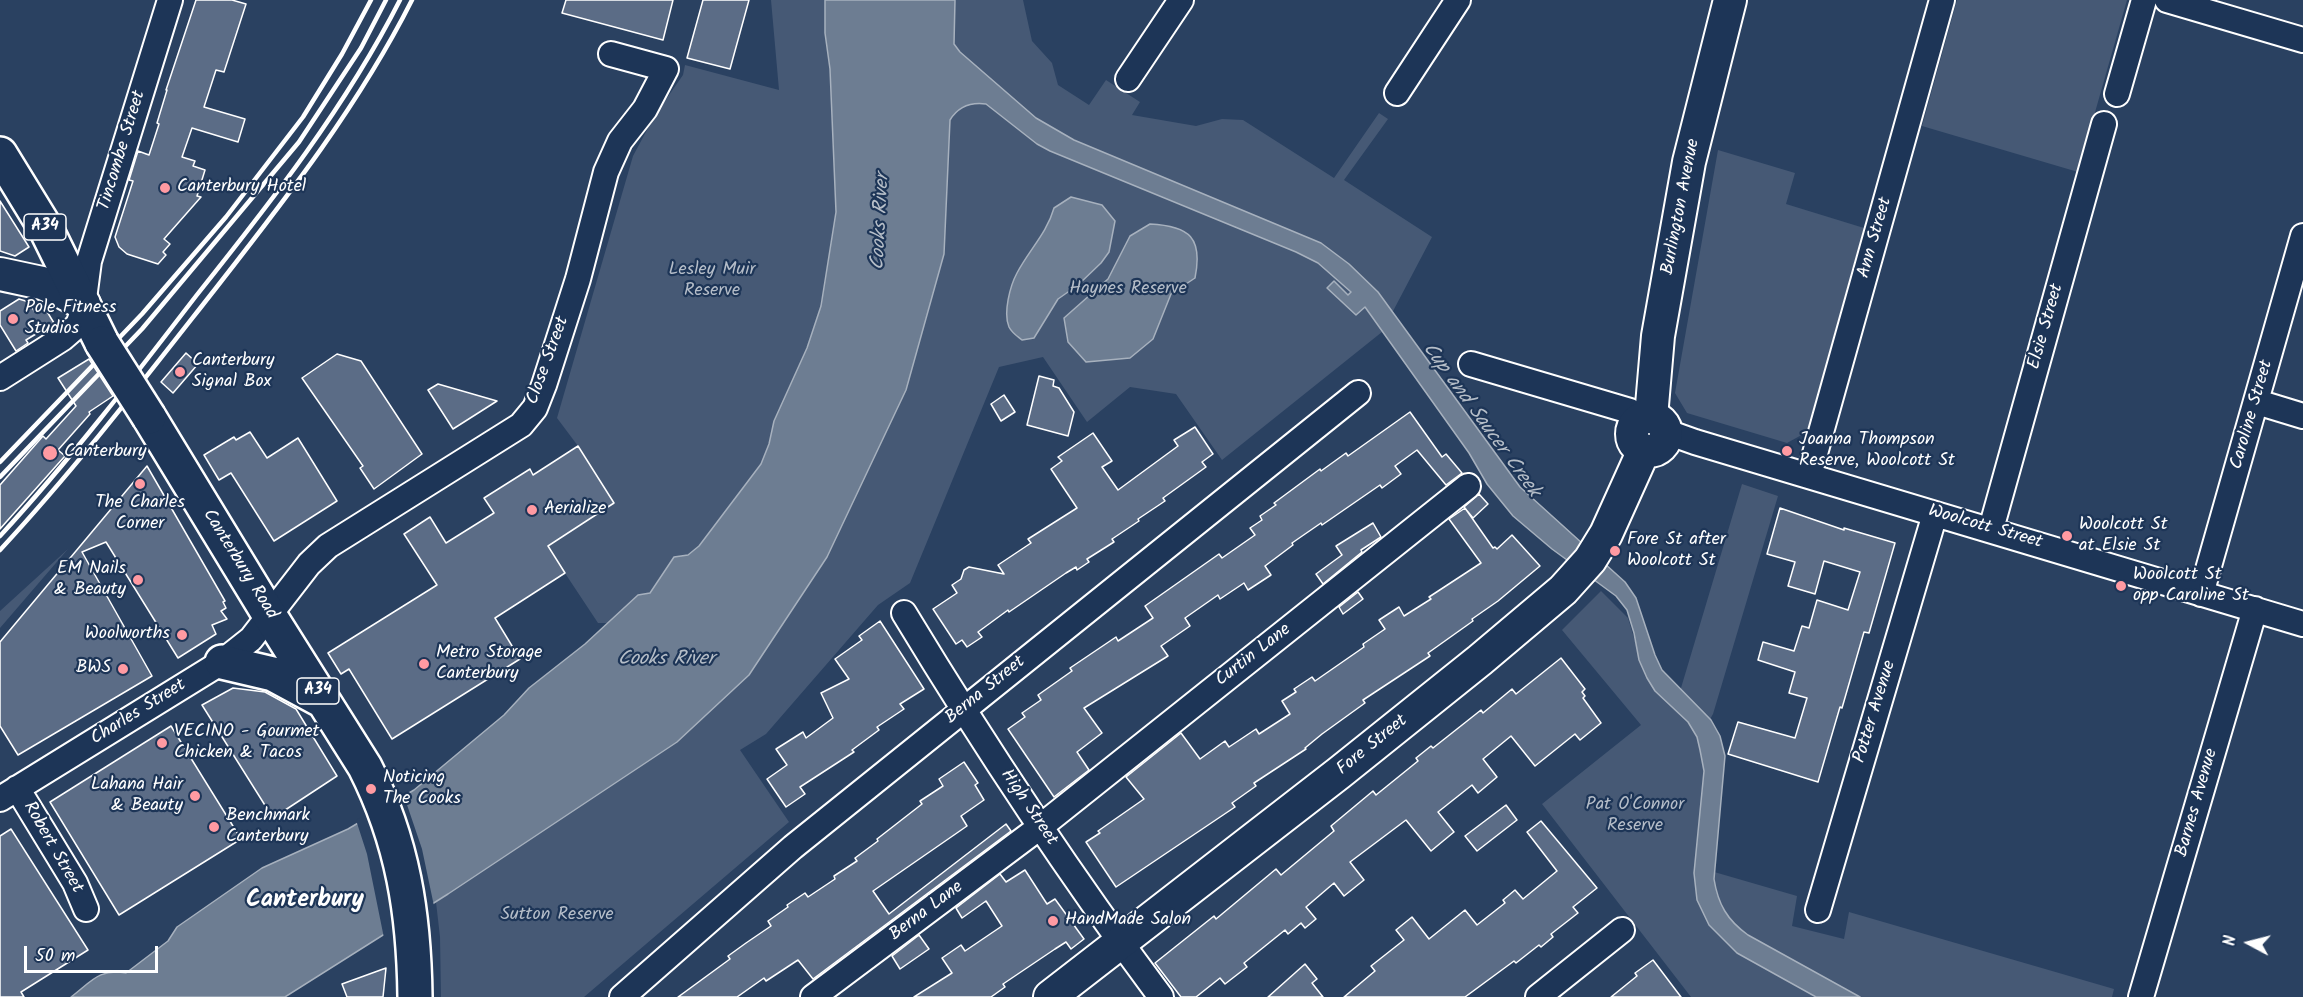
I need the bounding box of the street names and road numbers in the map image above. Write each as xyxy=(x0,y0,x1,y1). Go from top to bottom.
street label: Tincombe Street xyxy=(94,88,152,214)
street label: Burlington Avenue xyxy=(1658,137,1706,277)
street label: Ann Street xyxy=(1854,195,1898,281)
road number: A34 xyxy=(24,214,66,240)
street label: Elsie Street xyxy=(2025,282,2069,372)
street label: Close Street xyxy=(523,314,575,408)
street label: Caroline Street xyxy=(2227,358,2279,472)
street label: Woolcott Street xyxy=(1925,501,2045,555)
street label: Canterbury Road xyxy=(197,506,281,624)
street label: Curtin Lane xyxy=(1212,620,1296,692)
street label: Berna Street xyxy=(942,652,1030,730)
street label: Potter Avenue xyxy=(1850,658,1902,766)
street label: Charles Street xyxy=(88,675,190,751)
road number: A34 xyxy=(297,678,339,704)
street label: Fore Street xyxy=(1333,711,1413,781)
street label: Barnes Avenue xyxy=(2172,746,2224,860)
street label: High Street xyxy=(995,766,1061,850)
street label: Robert Street xyxy=(17,798,87,898)
street label: Berna Lane xyxy=(886,877,968,947)

